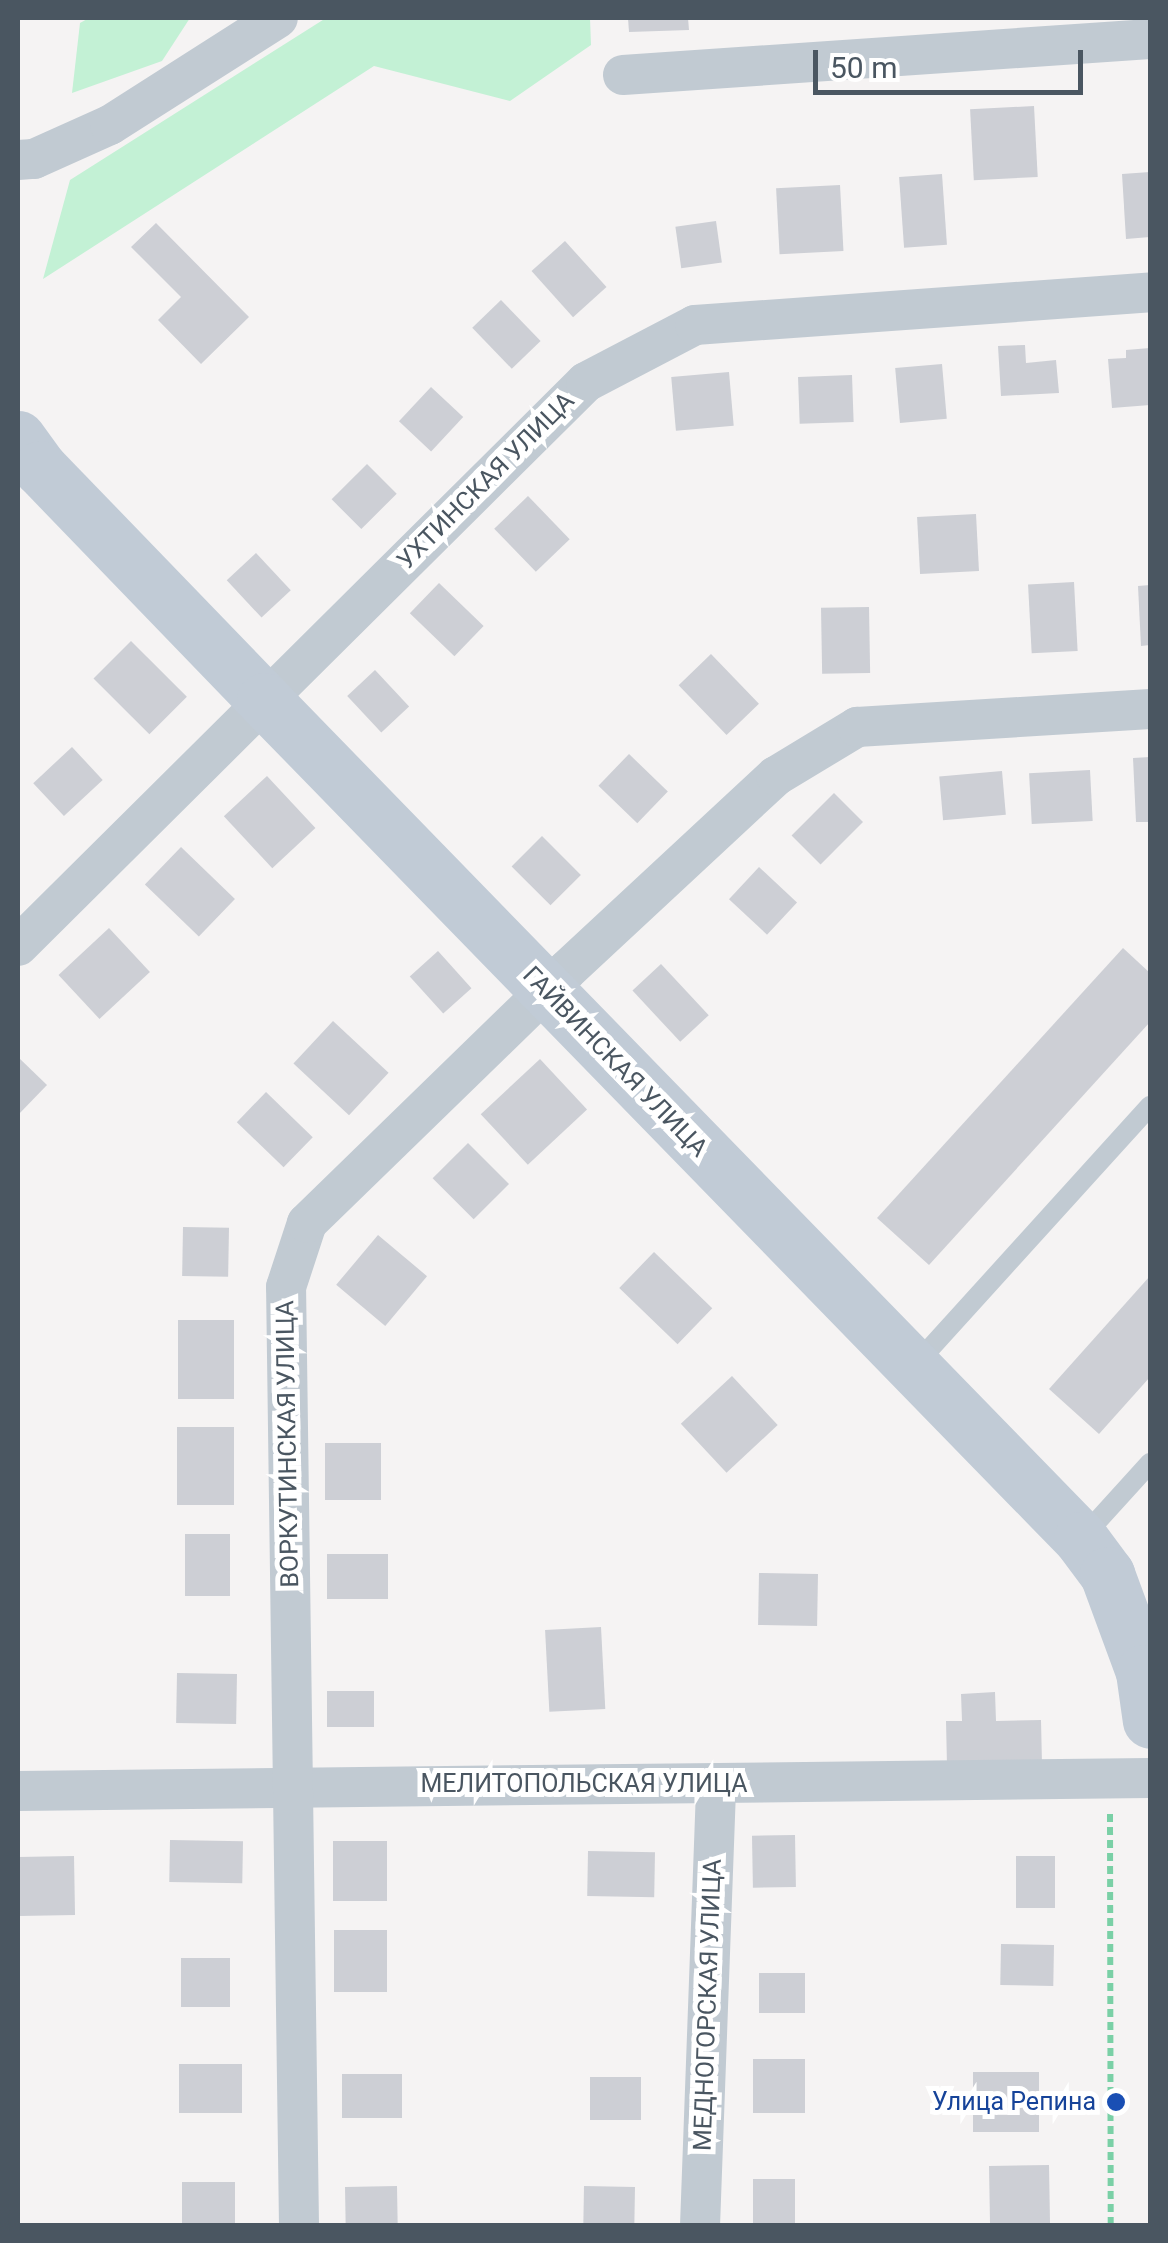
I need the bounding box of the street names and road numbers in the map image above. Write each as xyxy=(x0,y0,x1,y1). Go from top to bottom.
street label: УХТИНСКАЯ УЛИЦА xyxy=(391,386,581,576)
street label: ГАЙВИНСКАЯ УЛИЦА xyxy=(516,961,714,1163)
street label: ВОРКУТИНСКАЯ УЛИЦА xyxy=(270,1300,306,1588)
street label: МЕЛИТОПОЛЬСКАЯ УЛИЦА xyxy=(420,1769,748,1799)
street label: МЕДНОГОРСКАЯ УЛИЦА xyxy=(688,1859,728,2151)

